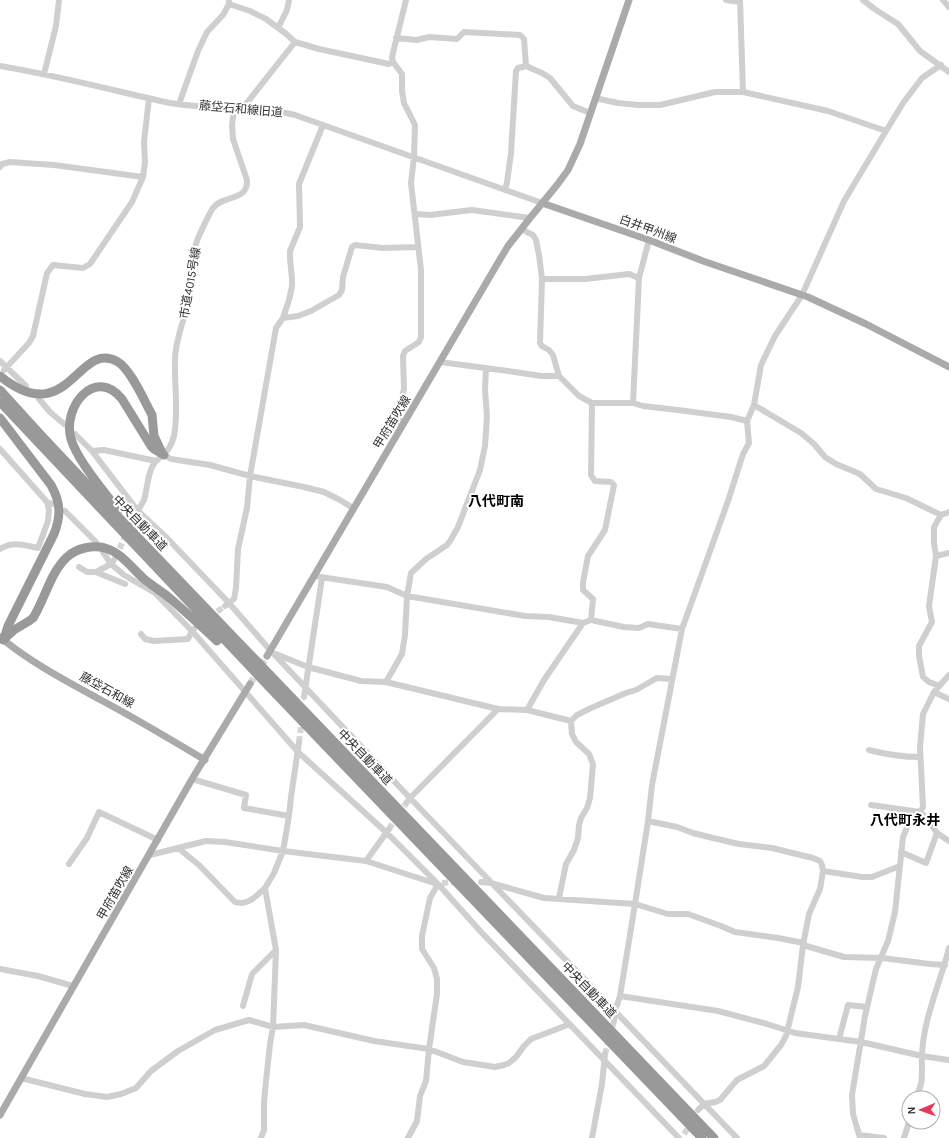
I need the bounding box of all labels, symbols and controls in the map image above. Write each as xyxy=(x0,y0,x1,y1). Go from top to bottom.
street label: 藤垈石和線旧道 xyxy=(199,98,283,120)
street label: 白井甲州線 xyxy=(617,212,679,246)
street label: 市道4015号線 xyxy=(177,246,203,320)
street label: 甲府笛吹線 xyxy=(371,393,413,451)
street label: 中央自動車道 xyxy=(110,492,170,554)
district label: 八代町南 xyxy=(468,493,524,510)
street label: 藤垈石和線 xyxy=(77,669,137,711)
street label: 中央自動車道 xyxy=(335,726,395,788)
district label: 八代町永井 xyxy=(870,812,940,829)
street label: 甲府笛吹線 xyxy=(94,864,136,922)
street label: 中央自動車道 xyxy=(559,959,619,1021)
north arrow xyxy=(901,1090,941,1130)
text: N xyxy=(905,1106,918,1115)

